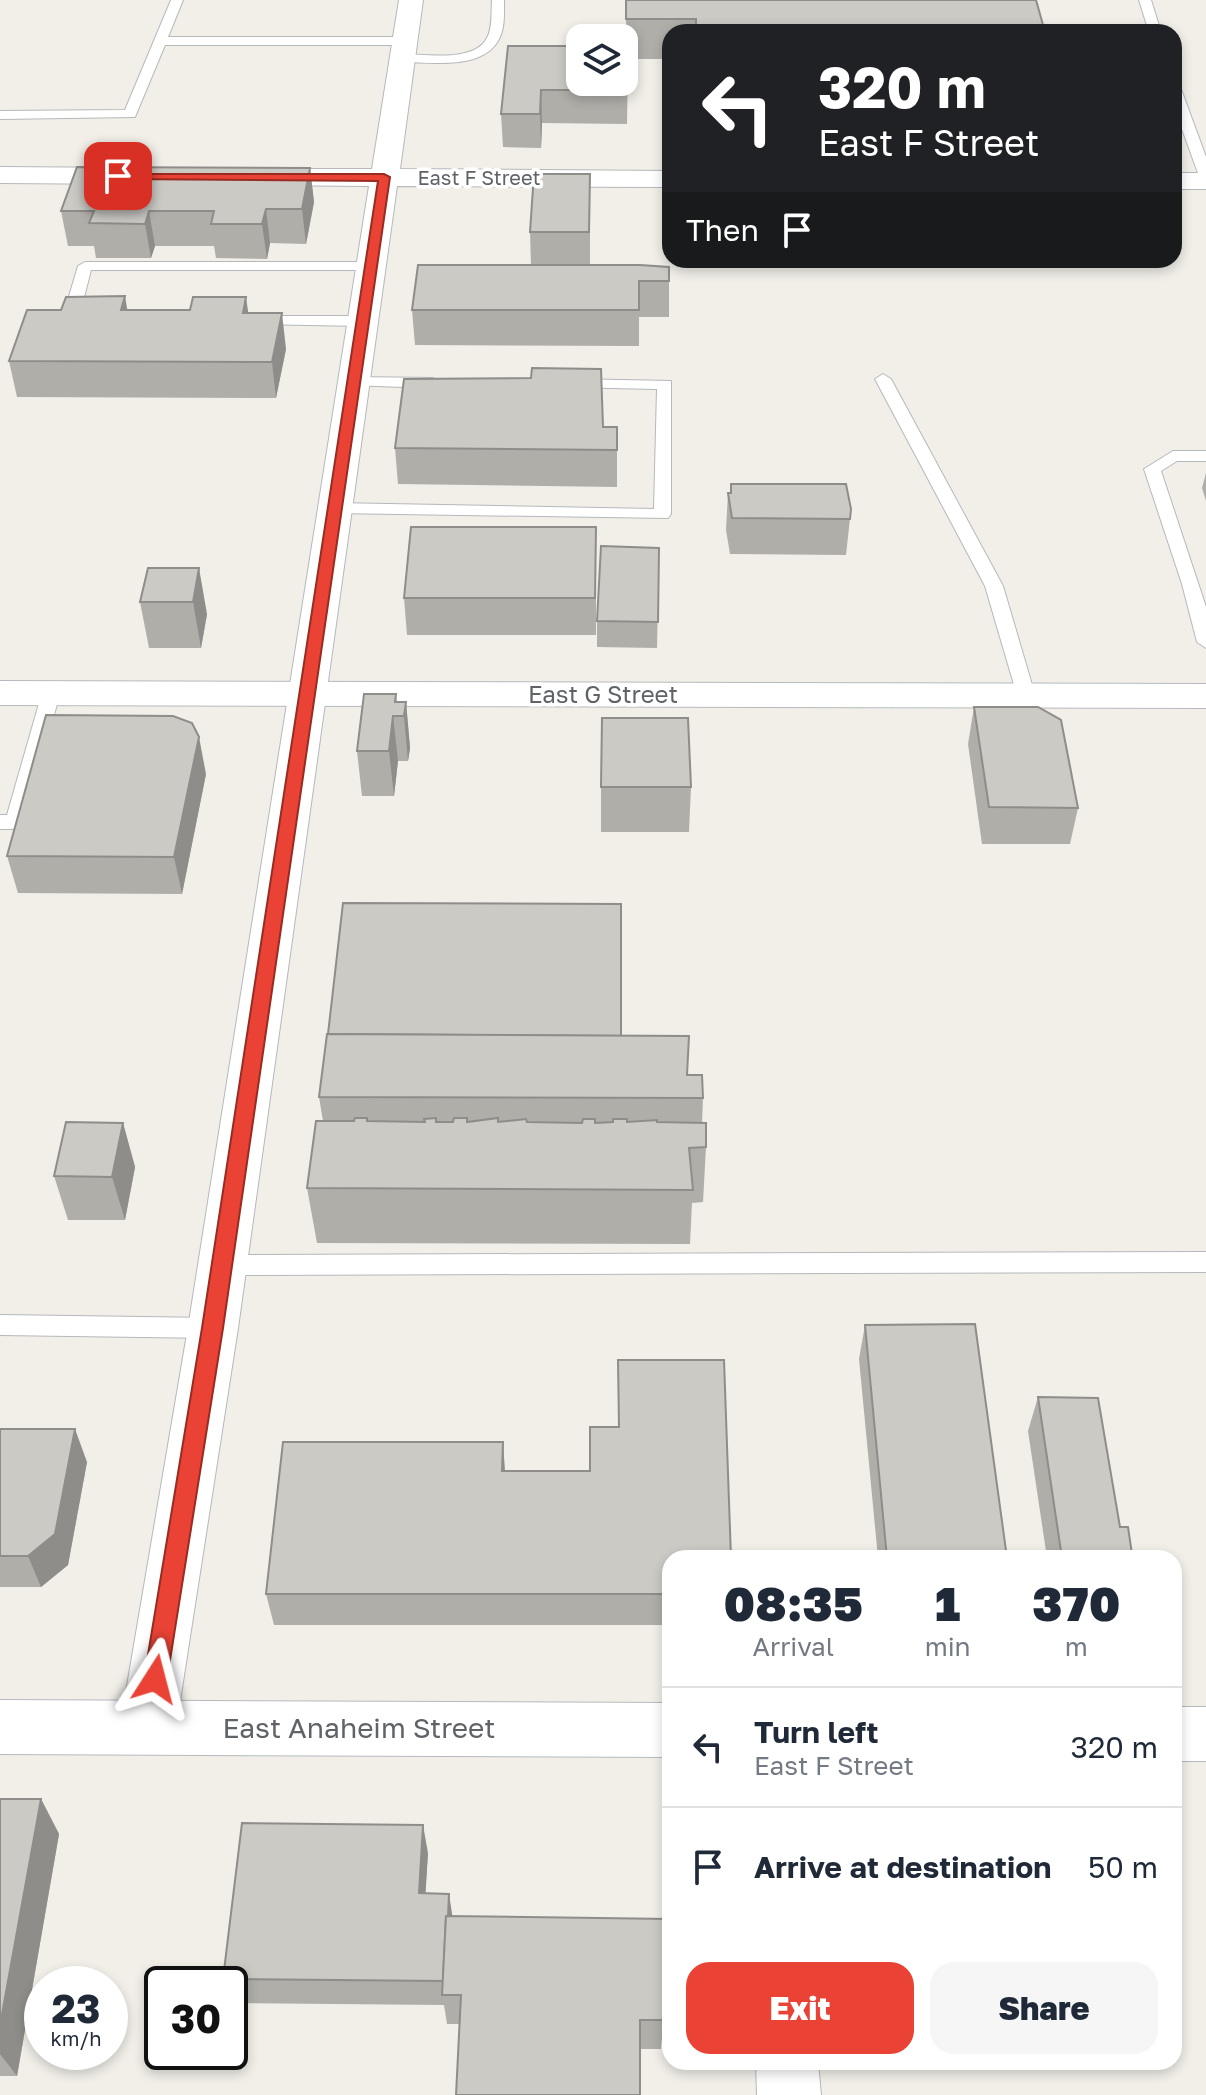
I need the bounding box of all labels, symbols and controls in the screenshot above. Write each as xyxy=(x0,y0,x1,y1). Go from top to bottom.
map controls xyxy=(566,24,638,96)
button: layers xyxy=(566,24,638,96)
text: 320 m xyxy=(818,53,986,120)
icon: left xyxy=(686,56,790,160)
text: East F Street xyxy=(818,121,1039,164)
pin xyxy=(84,142,152,210)
icon: arrive xyxy=(96,154,140,198)
street label: East F Street xyxy=(418,165,541,189)
icon: arrive xyxy=(775,208,819,252)
text: Then xyxy=(686,212,759,248)
street label: East G Street xyxy=(528,679,678,708)
text: 08:35 xyxy=(724,1574,863,1632)
text: 1 xyxy=(935,1574,960,1632)
text: 370 xyxy=(1032,1574,1120,1632)
text: Arrival xyxy=(753,1631,834,1662)
text: min xyxy=(925,1631,971,1662)
text: m xyxy=(1065,1631,1088,1662)
position arrow xyxy=(113,1637,197,1721)
street label: East Anaheim Street xyxy=(222,1711,496,1744)
text: Turn left xyxy=(754,1714,879,1750)
icon: left xyxy=(686,1725,730,1769)
text: 320 m xyxy=(1070,1729,1158,1765)
text: East F Street xyxy=(754,1750,914,1781)
icon: arrive xyxy=(686,1845,730,1889)
text: Arrive at destination xyxy=(754,1849,1051,1885)
text: 50 m xyxy=(1088,1849,1158,1885)
button: Exit xyxy=(686,1962,914,2054)
button: Share xyxy=(930,1962,1158,2054)
speed limit sign: 30 xyxy=(144,1966,248,2070)
text: 23 xyxy=(52,1984,100,2032)
text: km/h xyxy=(51,2026,101,2050)

